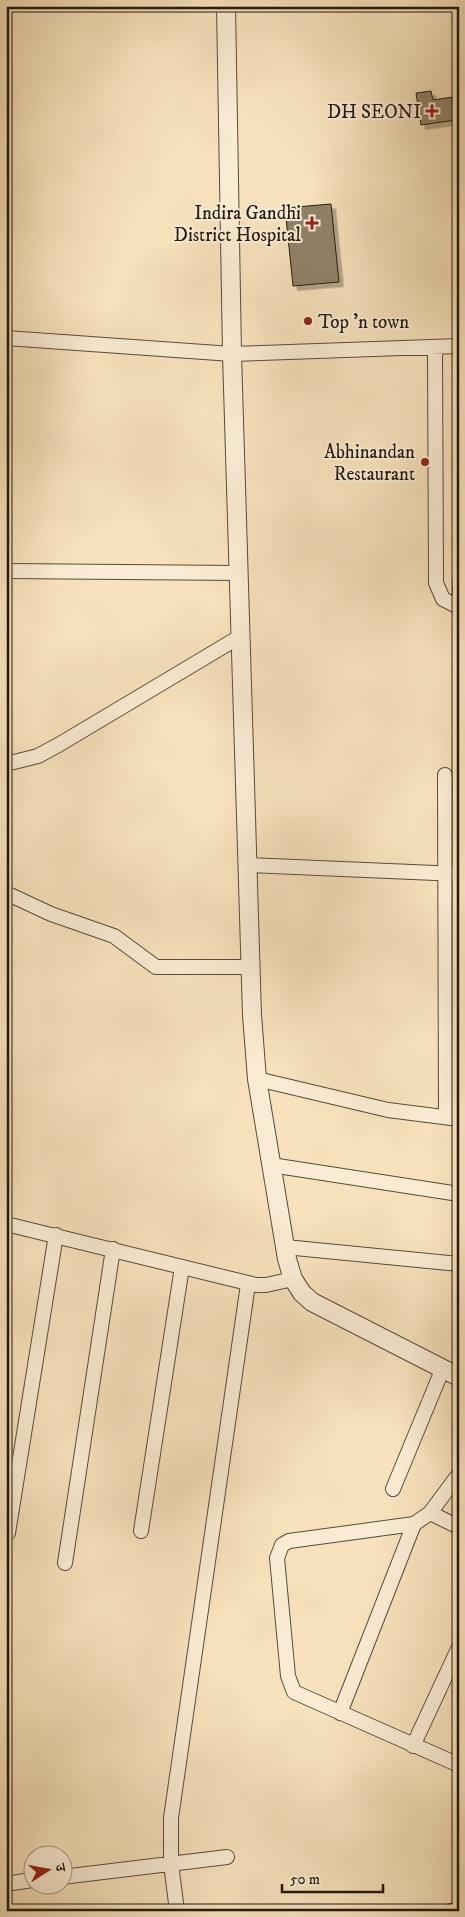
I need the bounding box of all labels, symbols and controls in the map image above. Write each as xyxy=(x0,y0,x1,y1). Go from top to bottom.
place label: DH SEONI xyxy=(327,101,421,124)
marker: DH SEONI xyxy=(425,104,439,118)
place label: Indira Gandhi District Hospital xyxy=(174,202,301,247)
marker: Indira Gandhi District Hospital xyxy=(305,216,319,230)
place label: Top 'n town xyxy=(318,311,409,334)
marker: Top 'n town xyxy=(302,315,314,327)
place label: Abhinandan Restaurant xyxy=(324,441,415,486)
marker: Abhinandan Restaurant xyxy=(419,456,431,468)
north arrow xyxy=(22,1844,72,1894)
text: उ xyxy=(50,1862,69,1874)
scale bar xyxy=(282,1862,384,1894)
text: 50 m xyxy=(290,1870,320,1889)

